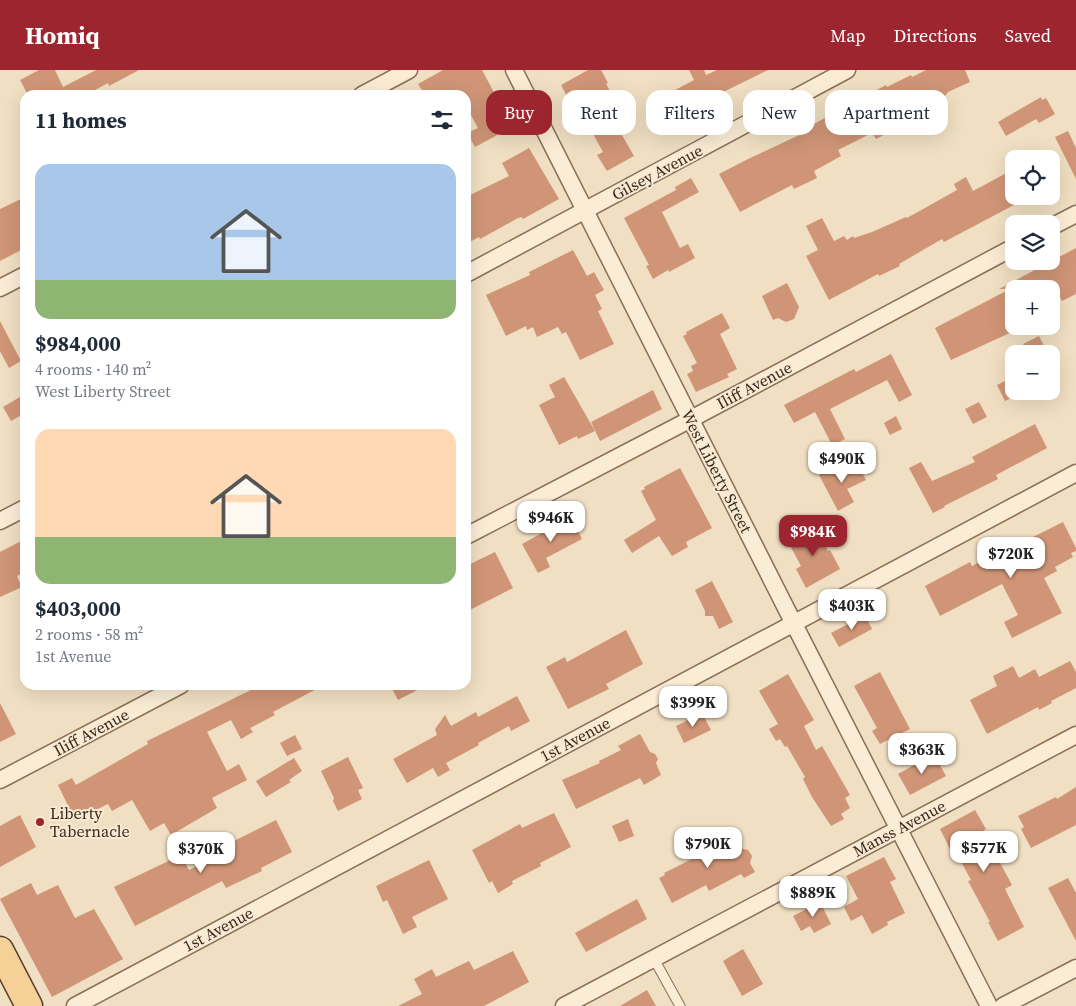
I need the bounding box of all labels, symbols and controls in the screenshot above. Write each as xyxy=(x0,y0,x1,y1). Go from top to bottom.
text: Homiq xyxy=(25,19,100,52)
text: Map xyxy=(830,23,866,48)
text: Directions xyxy=(894,23,977,48)
text: Saved xyxy=(1005,23,1051,48)
chip: Buy xyxy=(486,90,552,135)
chip: Rent xyxy=(562,90,636,135)
chip: Filters xyxy=(646,90,733,135)
chip: New xyxy=(743,90,815,135)
chip: Apartment xyxy=(825,90,948,135)
text: 11 homes xyxy=(35,106,127,135)
icon: filters xyxy=(428,106,456,134)
street label: Gilsey Avenue xyxy=(608,139,706,205)
map controls xyxy=(1005,150,1060,400)
button: locate xyxy=(1005,150,1060,205)
icon: home xyxy=(201,196,291,286)
button: layers xyxy=(1005,215,1060,270)
button: + xyxy=(1005,280,1060,335)
text: $984,000 xyxy=(35,329,121,358)
button: − xyxy=(1005,345,1060,400)
street label: Iliff Avenue xyxy=(713,356,795,414)
text: 4 rooms · 140 m² xyxy=(35,358,151,380)
text: West Liberty Street xyxy=(35,380,171,402)
street label: West Liberty Street xyxy=(676,406,758,537)
pin: $490K xyxy=(807,442,877,484)
text: $490K xyxy=(819,447,865,469)
icon: home xyxy=(201,461,291,551)
pin: $946K xyxy=(516,500,586,543)
text: $946K xyxy=(528,506,574,528)
pin: $984K xyxy=(778,514,848,557)
text: $984K xyxy=(790,520,836,542)
pin: $720K xyxy=(976,536,1046,579)
text: $720K xyxy=(988,542,1034,564)
pin: $403K xyxy=(817,588,887,631)
text: $403,000 xyxy=(35,594,121,623)
text: $403K xyxy=(829,594,875,616)
text: 2 rooms · 58 m² xyxy=(35,623,143,645)
text: 1st Avenue xyxy=(35,645,111,667)
pin: $399K xyxy=(658,686,728,728)
text: $399K xyxy=(670,691,716,713)
street label: Iliff Avenue xyxy=(50,703,132,761)
street label: 1st Avenue xyxy=(536,711,614,767)
pin: $363K xyxy=(887,732,957,775)
text: $363K xyxy=(899,738,945,760)
street label: Manss Avenue xyxy=(849,794,949,862)
place label: Liberty Tabernacle xyxy=(50,802,130,842)
marker: Liberty Tabernacle xyxy=(34,816,46,828)
pin: $790K xyxy=(673,826,743,869)
pin: $577K xyxy=(949,830,1019,873)
pin: $370K xyxy=(166,832,236,874)
text: $790K xyxy=(685,832,731,854)
text: $577K xyxy=(961,836,1007,858)
text: $370K xyxy=(178,837,224,859)
pin: $889K xyxy=(778,876,848,918)
text: $889K xyxy=(790,881,836,903)
street label: 1st Avenue xyxy=(179,901,257,957)

